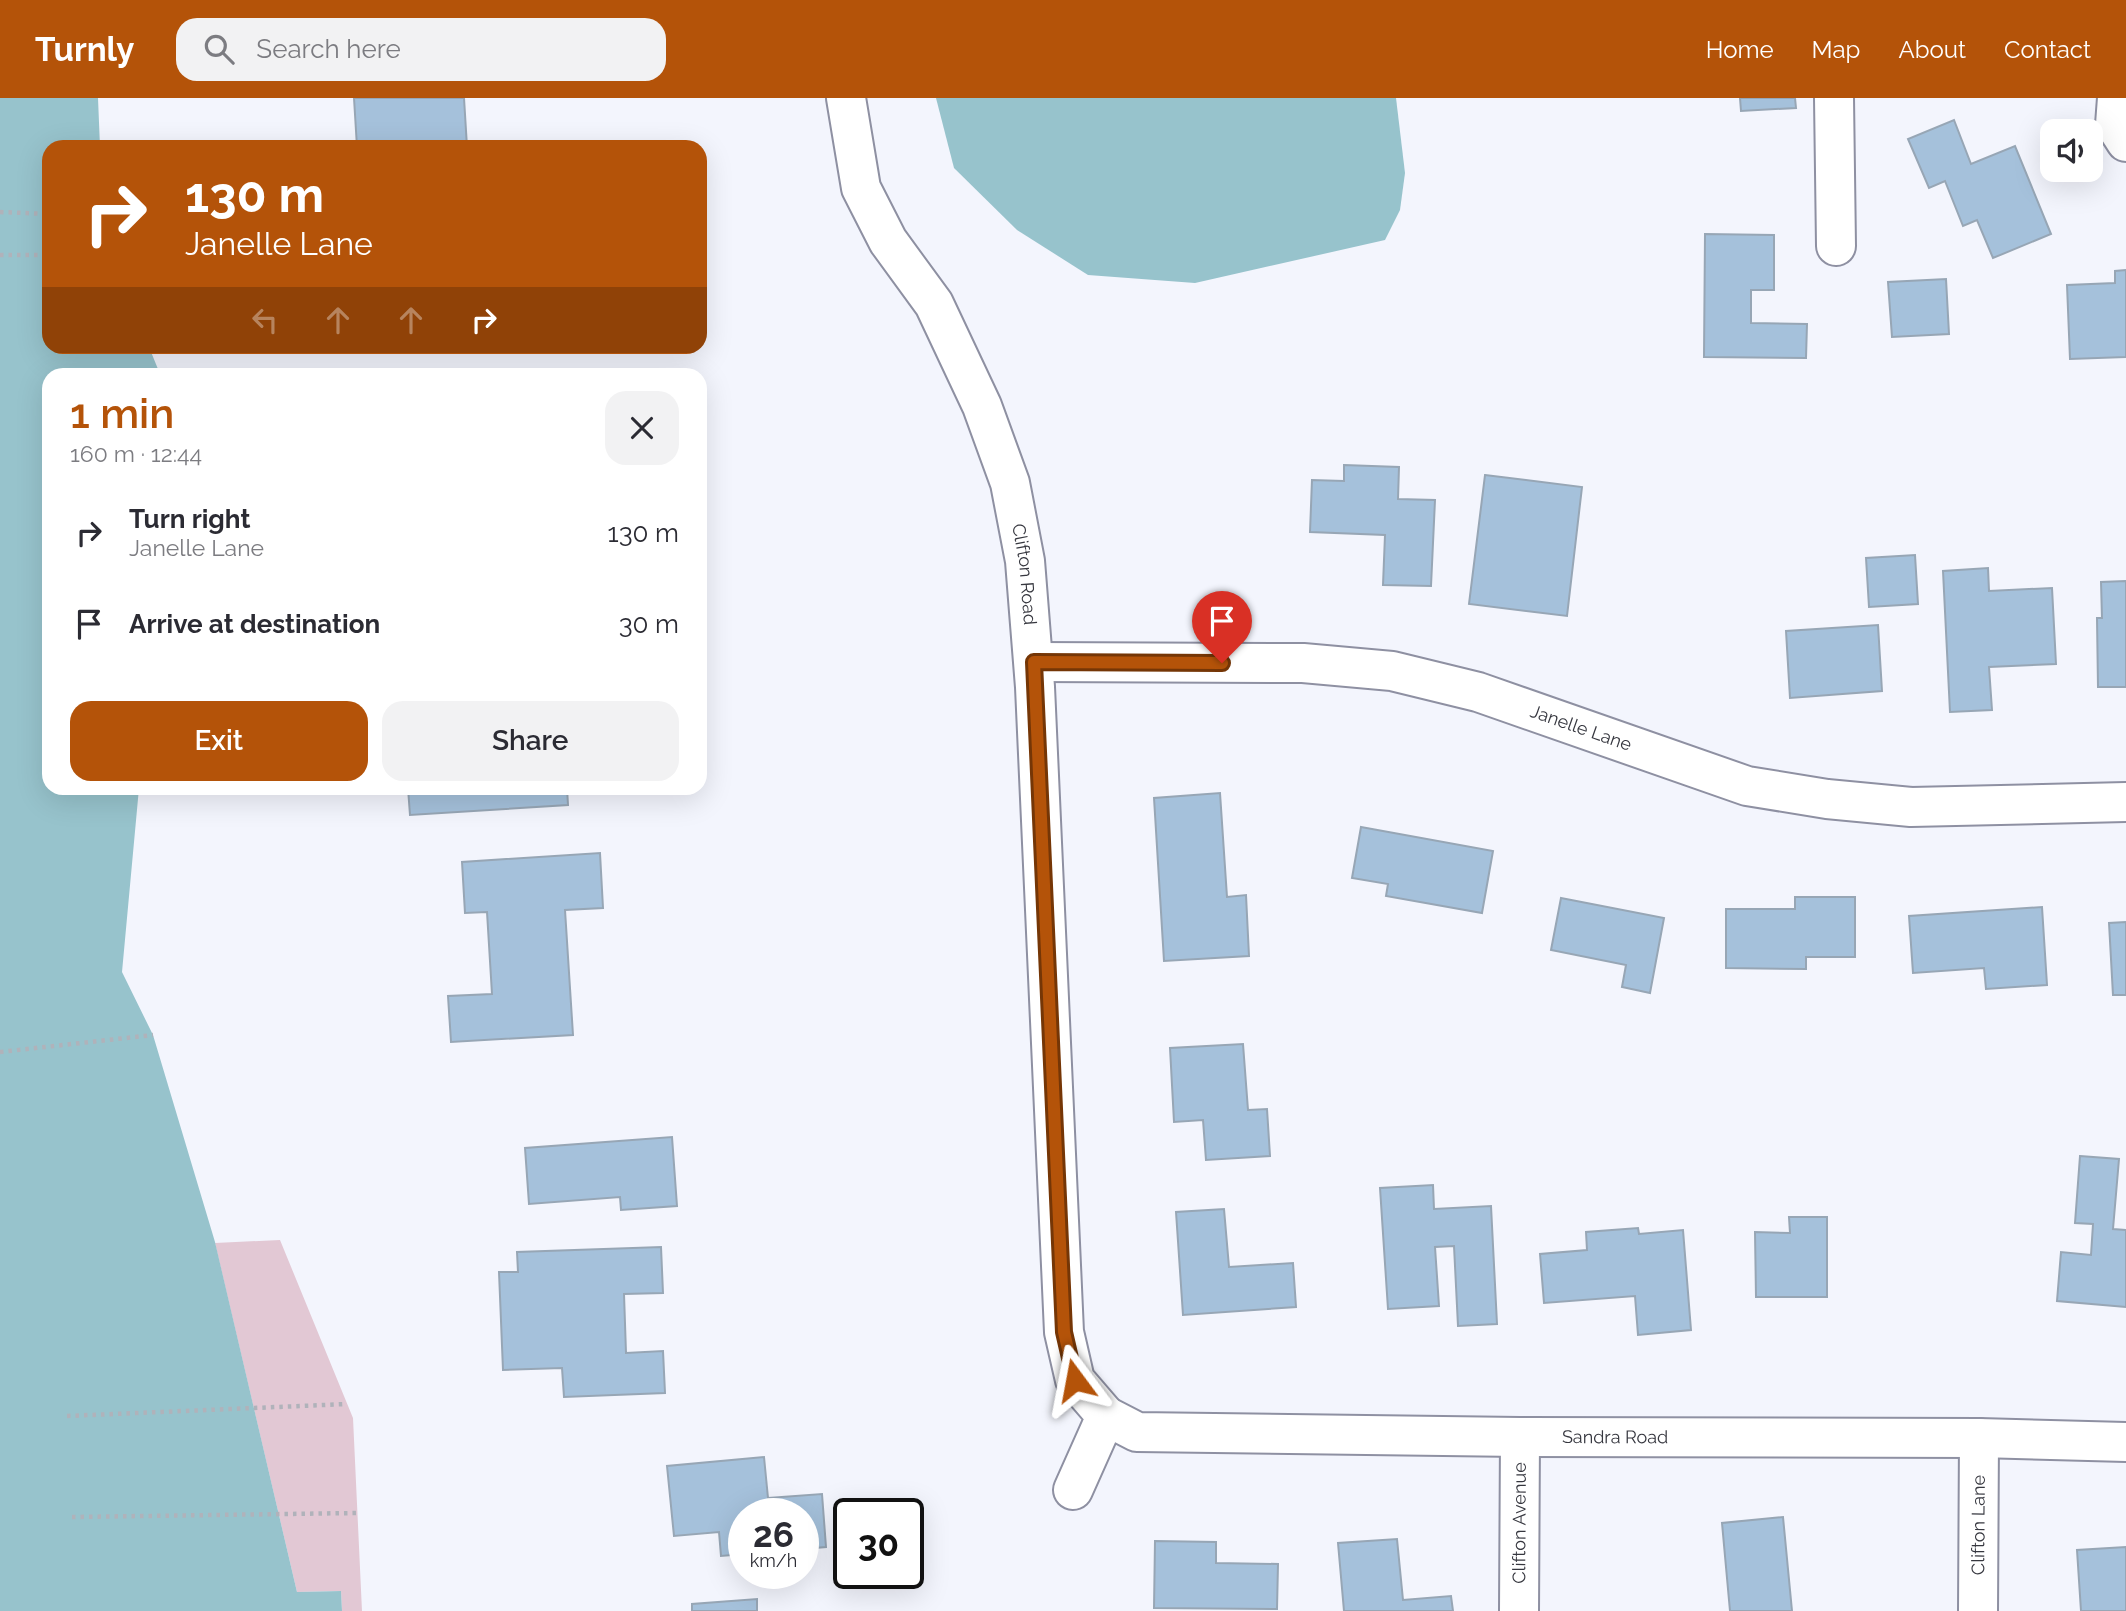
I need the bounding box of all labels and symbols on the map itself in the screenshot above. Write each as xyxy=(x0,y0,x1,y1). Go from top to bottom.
street label: Clifton Road xyxy=(1008,522,1041,626)
pin xyxy=(1192,591,1252,663)
street label: Janelle Lane xyxy=(1528,700,1635,755)
position arrow xyxy=(1038,1343,1112,1417)
street label: Sandra Road xyxy=(1562,1426,1668,1447)
street label: Clifton Avenue xyxy=(1508,1462,1530,1584)
street label: Clifton Lane xyxy=(1967,1474,1989,1575)
speed limit sign: 30 xyxy=(833,1498,924,1589)

